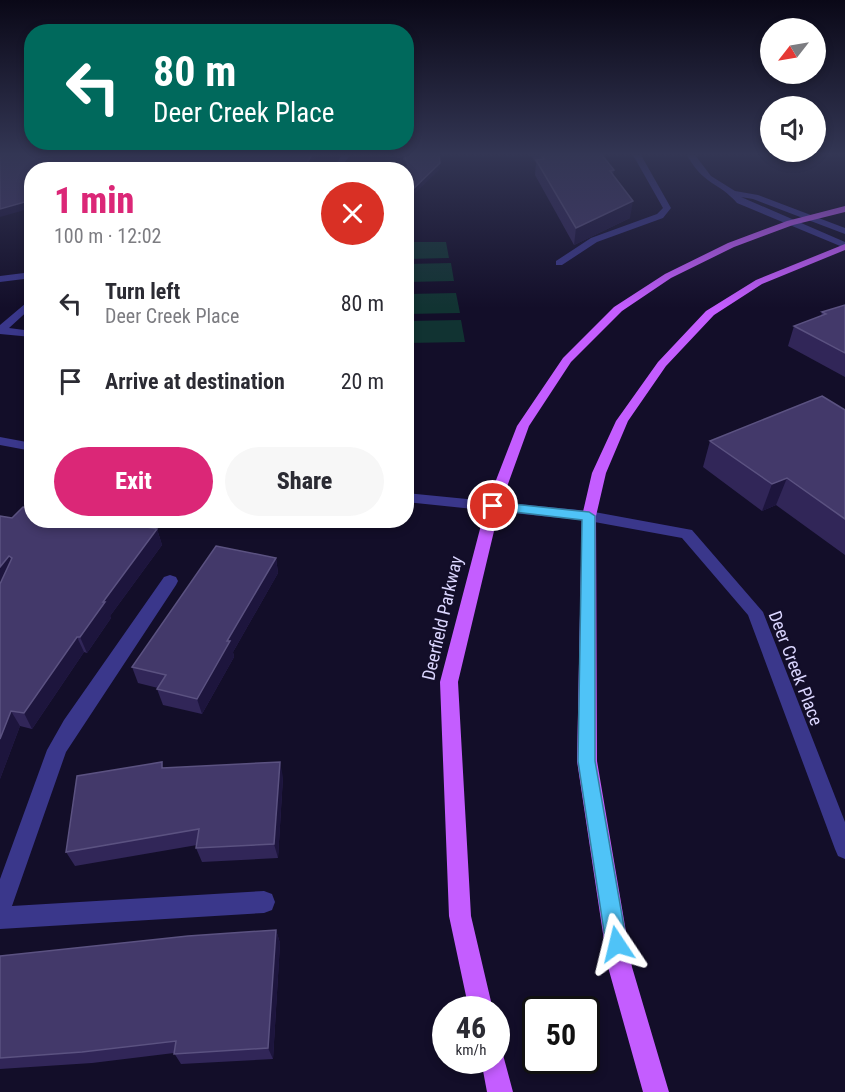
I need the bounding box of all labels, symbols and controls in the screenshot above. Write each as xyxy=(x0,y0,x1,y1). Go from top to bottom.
north arrow xyxy=(760,18,826,84)
map controls xyxy=(760,18,826,162)
text: 80 m xyxy=(153,47,236,96)
icon: left xyxy=(54,48,132,126)
button: sound xyxy=(760,96,826,162)
text: Deer Creek Place xyxy=(153,97,334,129)
text: 1 min xyxy=(54,180,134,222)
button: close xyxy=(321,182,384,245)
text: 100 m · 12:02 xyxy=(54,224,161,248)
text: Turn left xyxy=(105,279,180,304)
icon: left xyxy=(54,287,87,320)
text: 80 m xyxy=(341,291,384,316)
text: Deer Creek Place xyxy=(105,304,239,328)
icon: arrive xyxy=(54,365,87,398)
text: Arrive at destination xyxy=(105,369,285,394)
text: 20 m xyxy=(341,369,384,394)
button: Exit xyxy=(54,447,213,516)
button: Share xyxy=(225,447,384,516)
pin xyxy=(467,480,518,531)
icon: arrive xyxy=(476,489,509,522)
street label: Deerfield Parkway xyxy=(417,553,467,682)
street label: Deer Creek Place xyxy=(765,608,827,728)
position arrow xyxy=(585,912,649,976)
speed limit sign: 50 xyxy=(522,996,600,1074)
text: 46 xyxy=(456,1010,486,1045)
text: km/h xyxy=(456,1041,486,1059)

